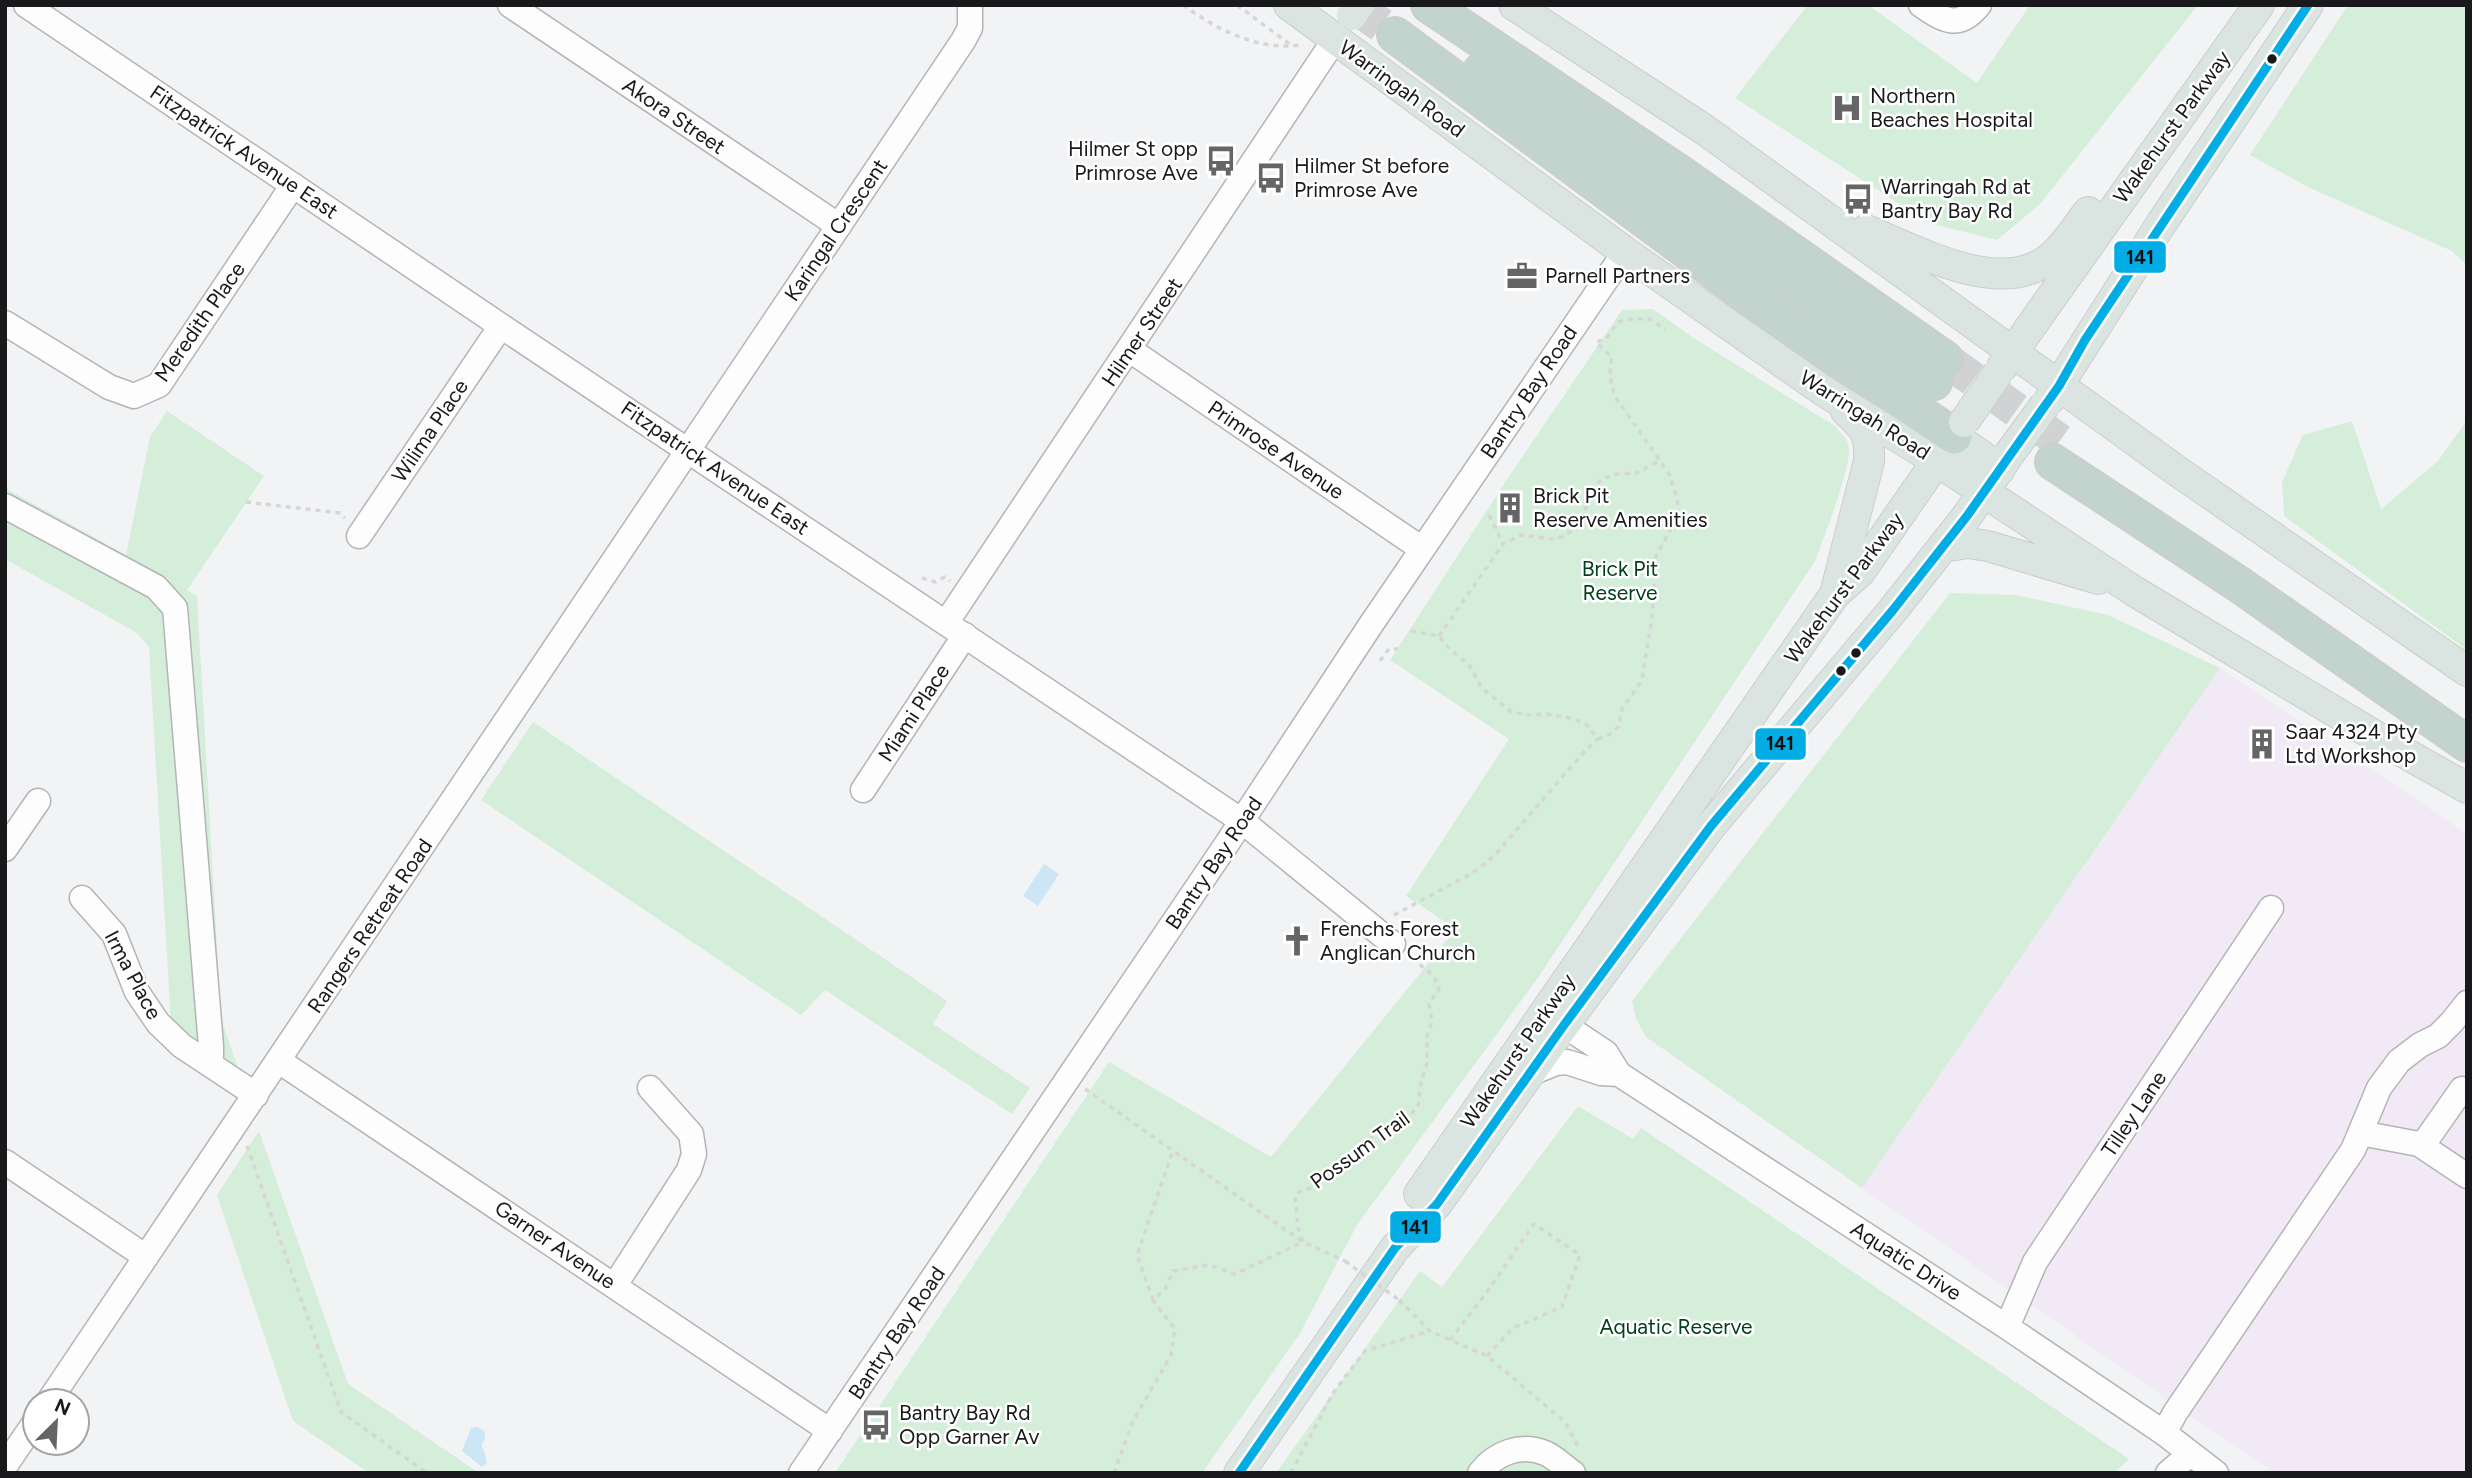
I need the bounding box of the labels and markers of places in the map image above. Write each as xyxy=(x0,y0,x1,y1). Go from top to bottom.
unlabelled marker xyxy=(2265,52,2279,66)
place label: Northern Beaches Hospital xyxy=(1870,83,2033,132)
hospital icon: Northern Beaches Hospital xyxy=(1830,91,1864,125)
place label: Hilmer St opp Primrose Ave xyxy=(1068,136,1198,185)
bus stop icon: Hilmer St opp Primrose Ave xyxy=(1204,144,1238,178)
place label: Hilmer St before Primrose Ave xyxy=(1294,153,1449,202)
bus stop icon: Hilmer St before Primrose Ave xyxy=(1254,161,1288,195)
place label: Warringah Rd at Bantry Bay Rd xyxy=(1881,174,2031,223)
bus stop icon: Warringah Rd at Bantry Bay Rd xyxy=(1841,182,1875,216)
office icon: Parnell Partners xyxy=(1505,259,1539,293)
place label: Parnell Partners xyxy=(1545,263,1690,288)
place label: Brick Pit Reserve Amenities xyxy=(1533,483,1708,532)
building icon: Brick Pit Reserve Amenities xyxy=(1493,491,1527,525)
unlabelled marker xyxy=(1849,646,1863,660)
unlabelled marker xyxy=(1834,664,1848,678)
place label: Saar 4324 Pty Ltd Workshop xyxy=(2285,719,2417,768)
building icon: Saar 4324 Pty Ltd Workshop xyxy=(2245,727,2279,761)
place label: Frenchs Forest Anglican Church xyxy=(1320,916,1475,965)
church icon: Frenchs Forest Anglican Church xyxy=(1280,924,1314,958)
place label: Bantry Bay Rd Opp Garner Av xyxy=(899,1400,1040,1449)
bus stop icon: Bantry Bay Rd Opp Garner Av xyxy=(859,1408,893,1442)

